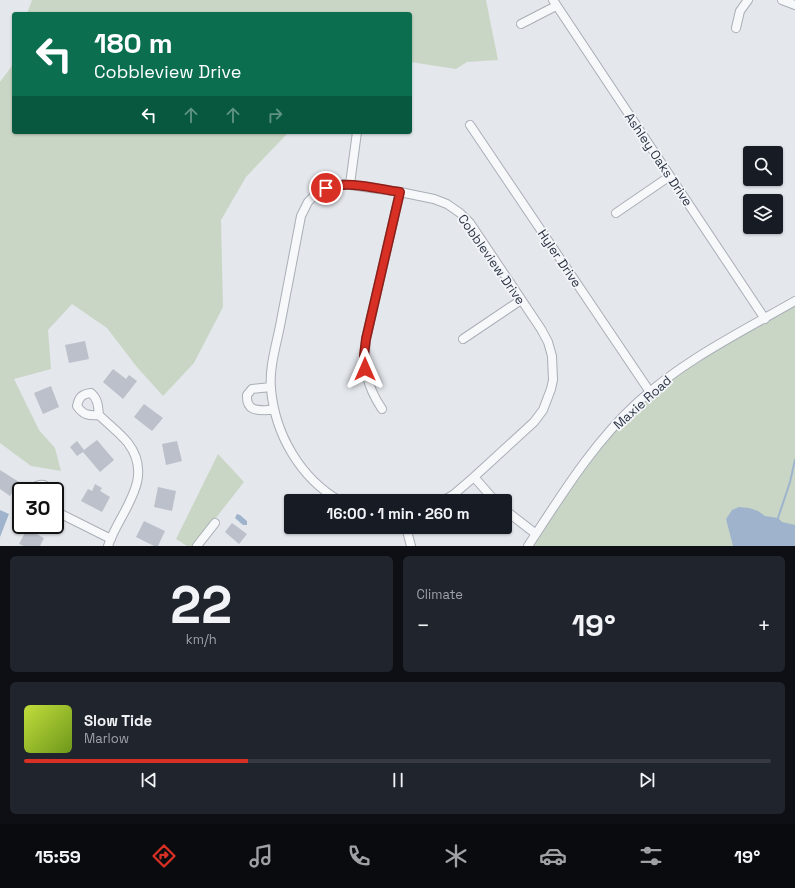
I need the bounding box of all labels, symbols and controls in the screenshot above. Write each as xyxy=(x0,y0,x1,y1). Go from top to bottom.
text: 180 m xyxy=(94,25,173,61)
icon: left xyxy=(28,28,80,80)
text: Cobbleview Drive xyxy=(94,60,241,83)
icon: left xyxy=(138,104,160,126)
icon: ahead xyxy=(180,104,202,126)
icon: ahead xyxy=(222,104,244,126)
icon: right xyxy=(264,104,286,126)
street label: Ashley Oaks Drive xyxy=(621,109,696,209)
map controls xyxy=(743,146,783,234)
button: search xyxy=(743,146,783,186)
pin xyxy=(309,171,343,205)
icon: arrive xyxy=(315,177,337,199)
button: layers xyxy=(743,194,783,234)
street label: Cobbleview Drive xyxy=(454,211,529,308)
street label: Hyler Drive xyxy=(534,226,585,291)
position arrow xyxy=(344,348,386,390)
street label: Maxie Road xyxy=(610,372,675,433)
speed limit sign: 30 xyxy=(12,482,64,534)
text: 16:00 · 1 min · 260 m xyxy=(327,504,469,523)
text: 22 xyxy=(170,572,232,638)
text: Climate xyxy=(417,586,463,603)
text: 19° xyxy=(572,606,616,645)
text: − xyxy=(417,611,430,639)
text: + xyxy=(757,611,771,639)
text: km/h xyxy=(186,631,217,648)
text: Slow Tide xyxy=(84,711,152,730)
text: Marlow xyxy=(84,730,129,747)
icon: previous xyxy=(138,769,160,791)
icon: pause xyxy=(387,769,409,791)
icon: next xyxy=(636,769,658,791)
icon: directions xyxy=(150,842,178,870)
icon: music xyxy=(247,842,275,870)
icon: phone xyxy=(345,842,373,870)
icon: climate xyxy=(442,842,470,870)
icon: car xyxy=(539,842,567,870)
icon: filters xyxy=(637,842,665,870)
text: 15:59 xyxy=(35,845,81,868)
text: 19° xyxy=(734,845,760,868)

